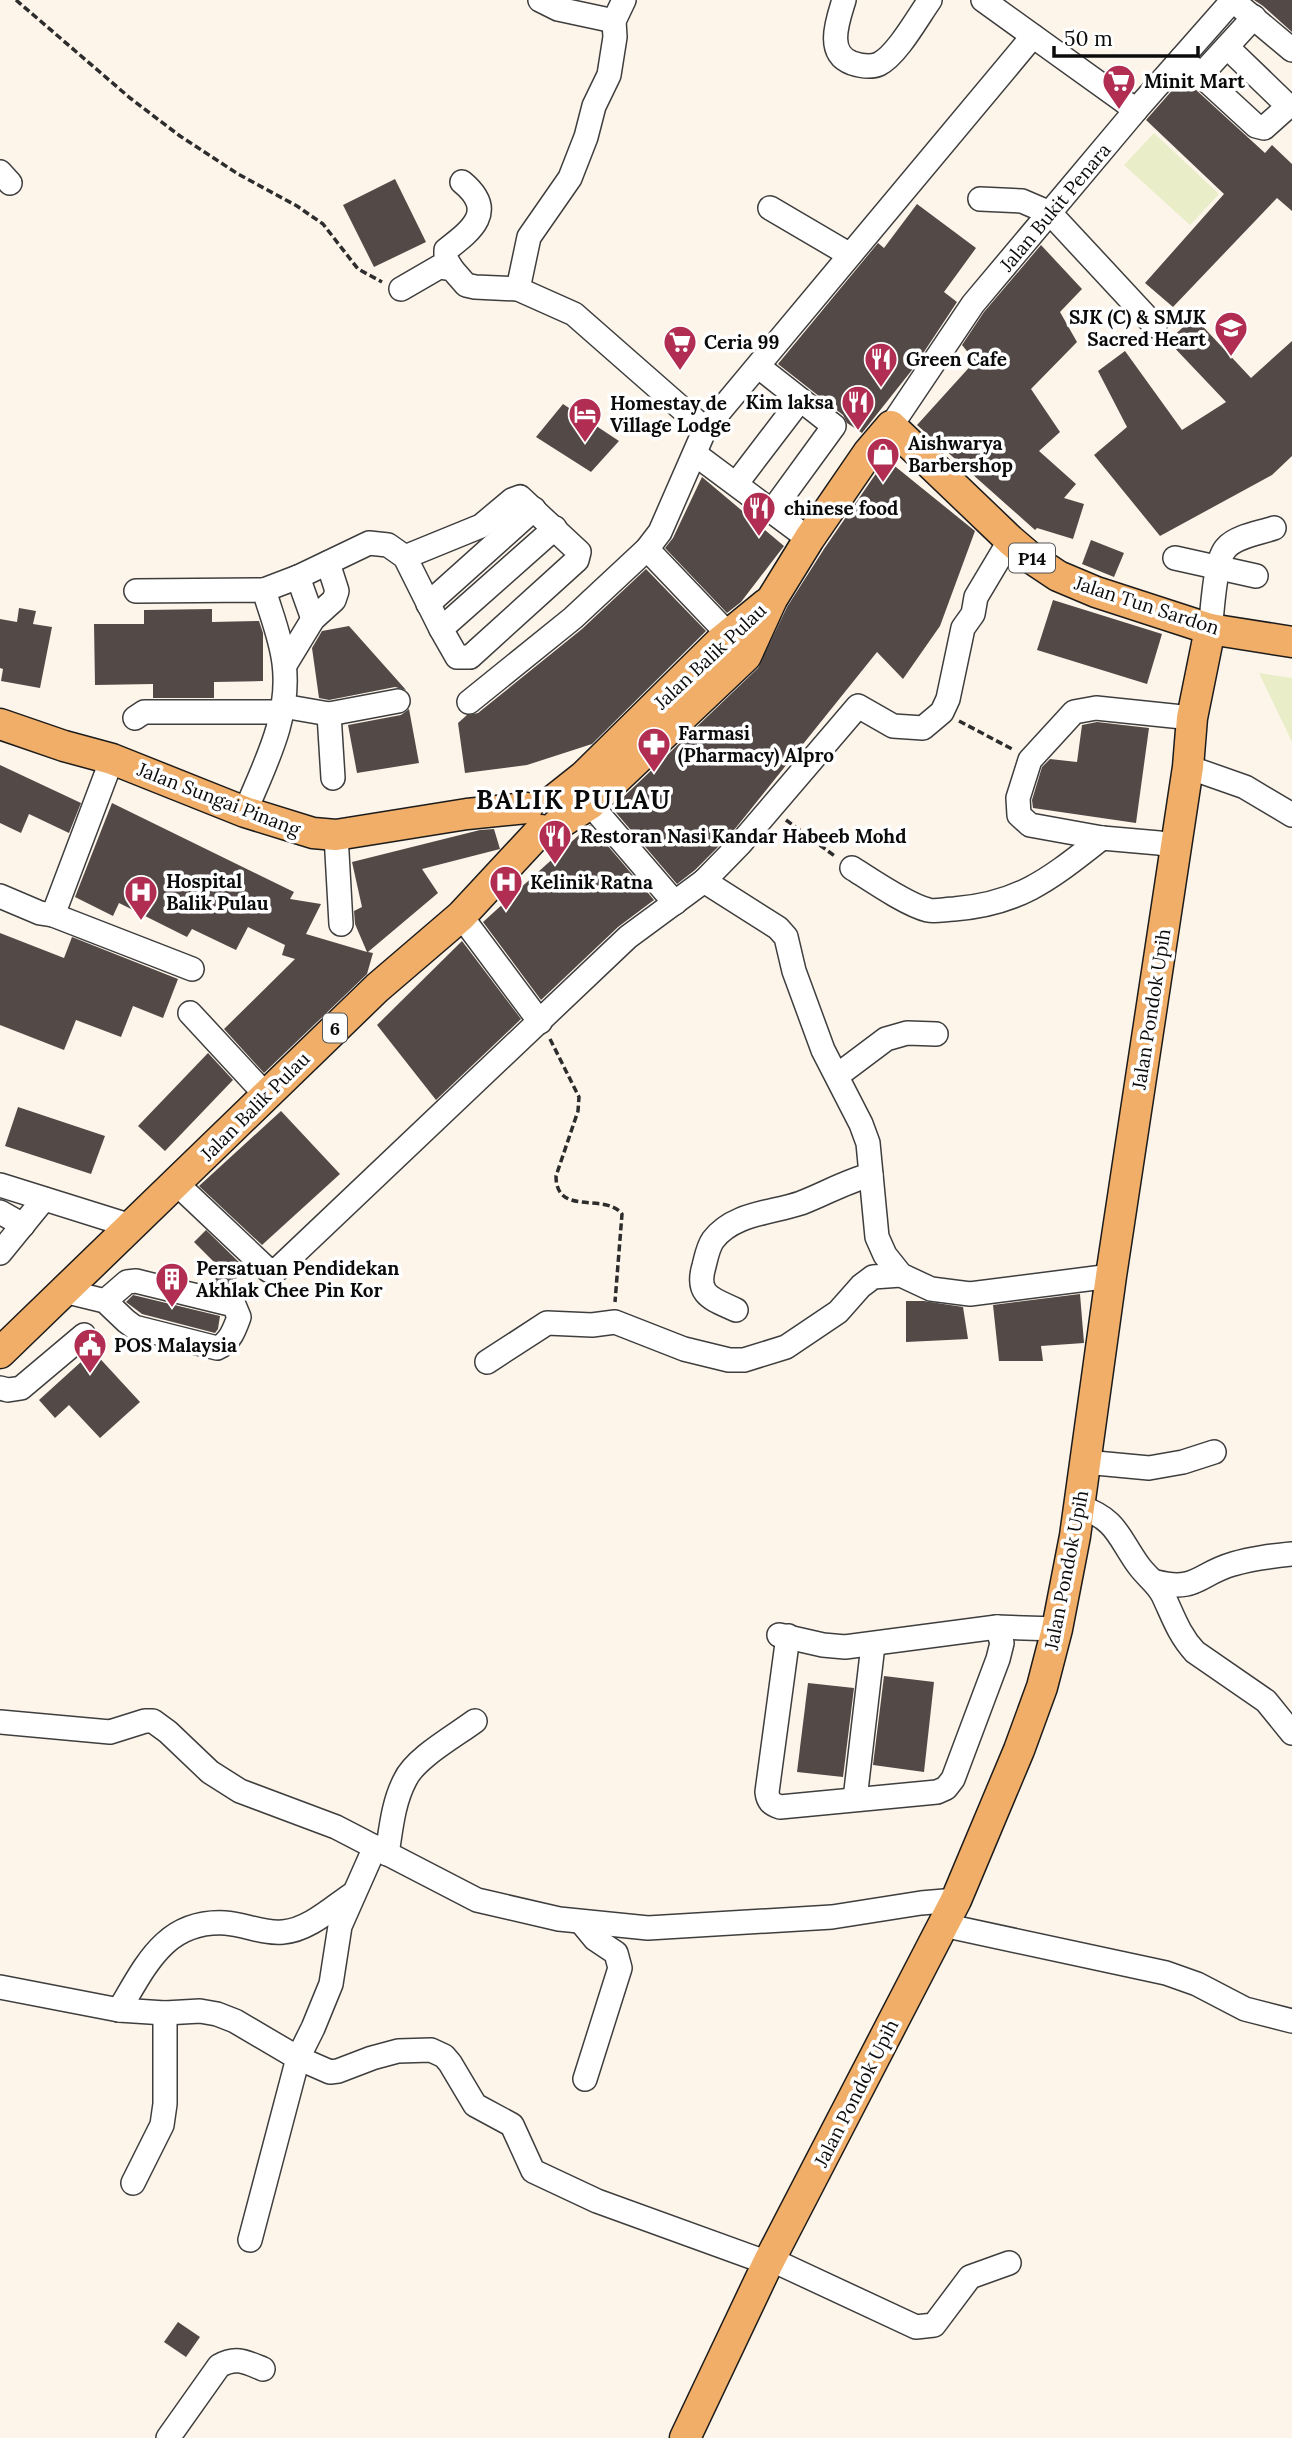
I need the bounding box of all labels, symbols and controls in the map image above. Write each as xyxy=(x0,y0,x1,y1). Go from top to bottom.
scale bar xyxy=(1054,14,1198,58)
text: 50 m xyxy=(1064,25,1113,52)
supermarket icon: Minit Mart xyxy=(1100,62,1138,111)
place label: Minit Mart xyxy=(1144,69,1246,93)
street label: Jalan Bukit Penara xyxy=(994,138,1116,277)
place label: SJK (C) & SMJK Sacred Heart xyxy=(1069,305,1207,351)
school or university icon: SJK (C) & SMJK Sacred Heart xyxy=(1212,309,1250,358)
supermarket icon: Ceria 99 xyxy=(661,323,699,372)
place label: Ceria 99 xyxy=(704,330,780,354)
restaurant icon: Green Cafe xyxy=(862,340,900,389)
place label: Green Cafe xyxy=(906,347,1007,371)
restaurant icon: Kim laksa xyxy=(839,383,877,432)
place label: Kim laksa xyxy=(745,390,834,414)
place label: Homestay de Village Lodge xyxy=(610,391,731,437)
hotel icon: Homestay de Village Lodge xyxy=(566,395,604,444)
place label: Aishwarya Barbershop xyxy=(908,431,1013,477)
shop icon: Aishwarya Barbershop xyxy=(864,435,902,484)
restaurant icon: chinese food xyxy=(740,489,778,538)
place label: chinese food xyxy=(784,496,898,520)
road number: P14 xyxy=(1009,544,1055,572)
street label: Jalan Tun Sardon xyxy=(1071,570,1222,640)
street label: Jalan Balik Pulau xyxy=(648,598,771,715)
place label: Farmasi (Pharmacy) Alpro xyxy=(678,721,834,768)
pharmacy icon: Farmasi (Pharmacy) Alpro xyxy=(635,725,673,774)
street label: Jalan Sungai Pinang xyxy=(133,757,304,841)
district label: BALIK PULAU xyxy=(476,783,672,816)
restaurant icon: Restoran Nasi Kandar Habeeb Mohd xyxy=(536,817,574,866)
place label: Restoran Nasi Kandar Habeeb Mohd xyxy=(580,824,906,848)
hospital icon: Kelinik Ratna xyxy=(487,863,525,912)
place label: Hospital Balik Pulau xyxy=(166,869,269,915)
place label: Kelinik Ratna xyxy=(530,870,653,894)
hospital icon: Hospital Balik Pulau xyxy=(122,873,160,922)
street label: Jalan Pondok Upih xyxy=(1126,927,1176,1092)
road number: 6 xyxy=(323,1014,347,1042)
street label: Jalan Balik Pulau xyxy=(195,1046,315,1166)
place label: Persatuan Pendidekan Akhlak Chee Pin Kor xyxy=(196,1256,399,1302)
building icon: Persatuan Pendidekan Akhlak Chee Pin Kor xyxy=(153,1260,191,1309)
public building icon: POS Malaysia xyxy=(71,1326,109,1375)
place label: POS Malaysia xyxy=(114,1333,237,1357)
street label: Jalan Pondok Upih xyxy=(1039,1488,1093,1653)
street label: Jalan Pondok Upih xyxy=(808,2015,903,2172)

